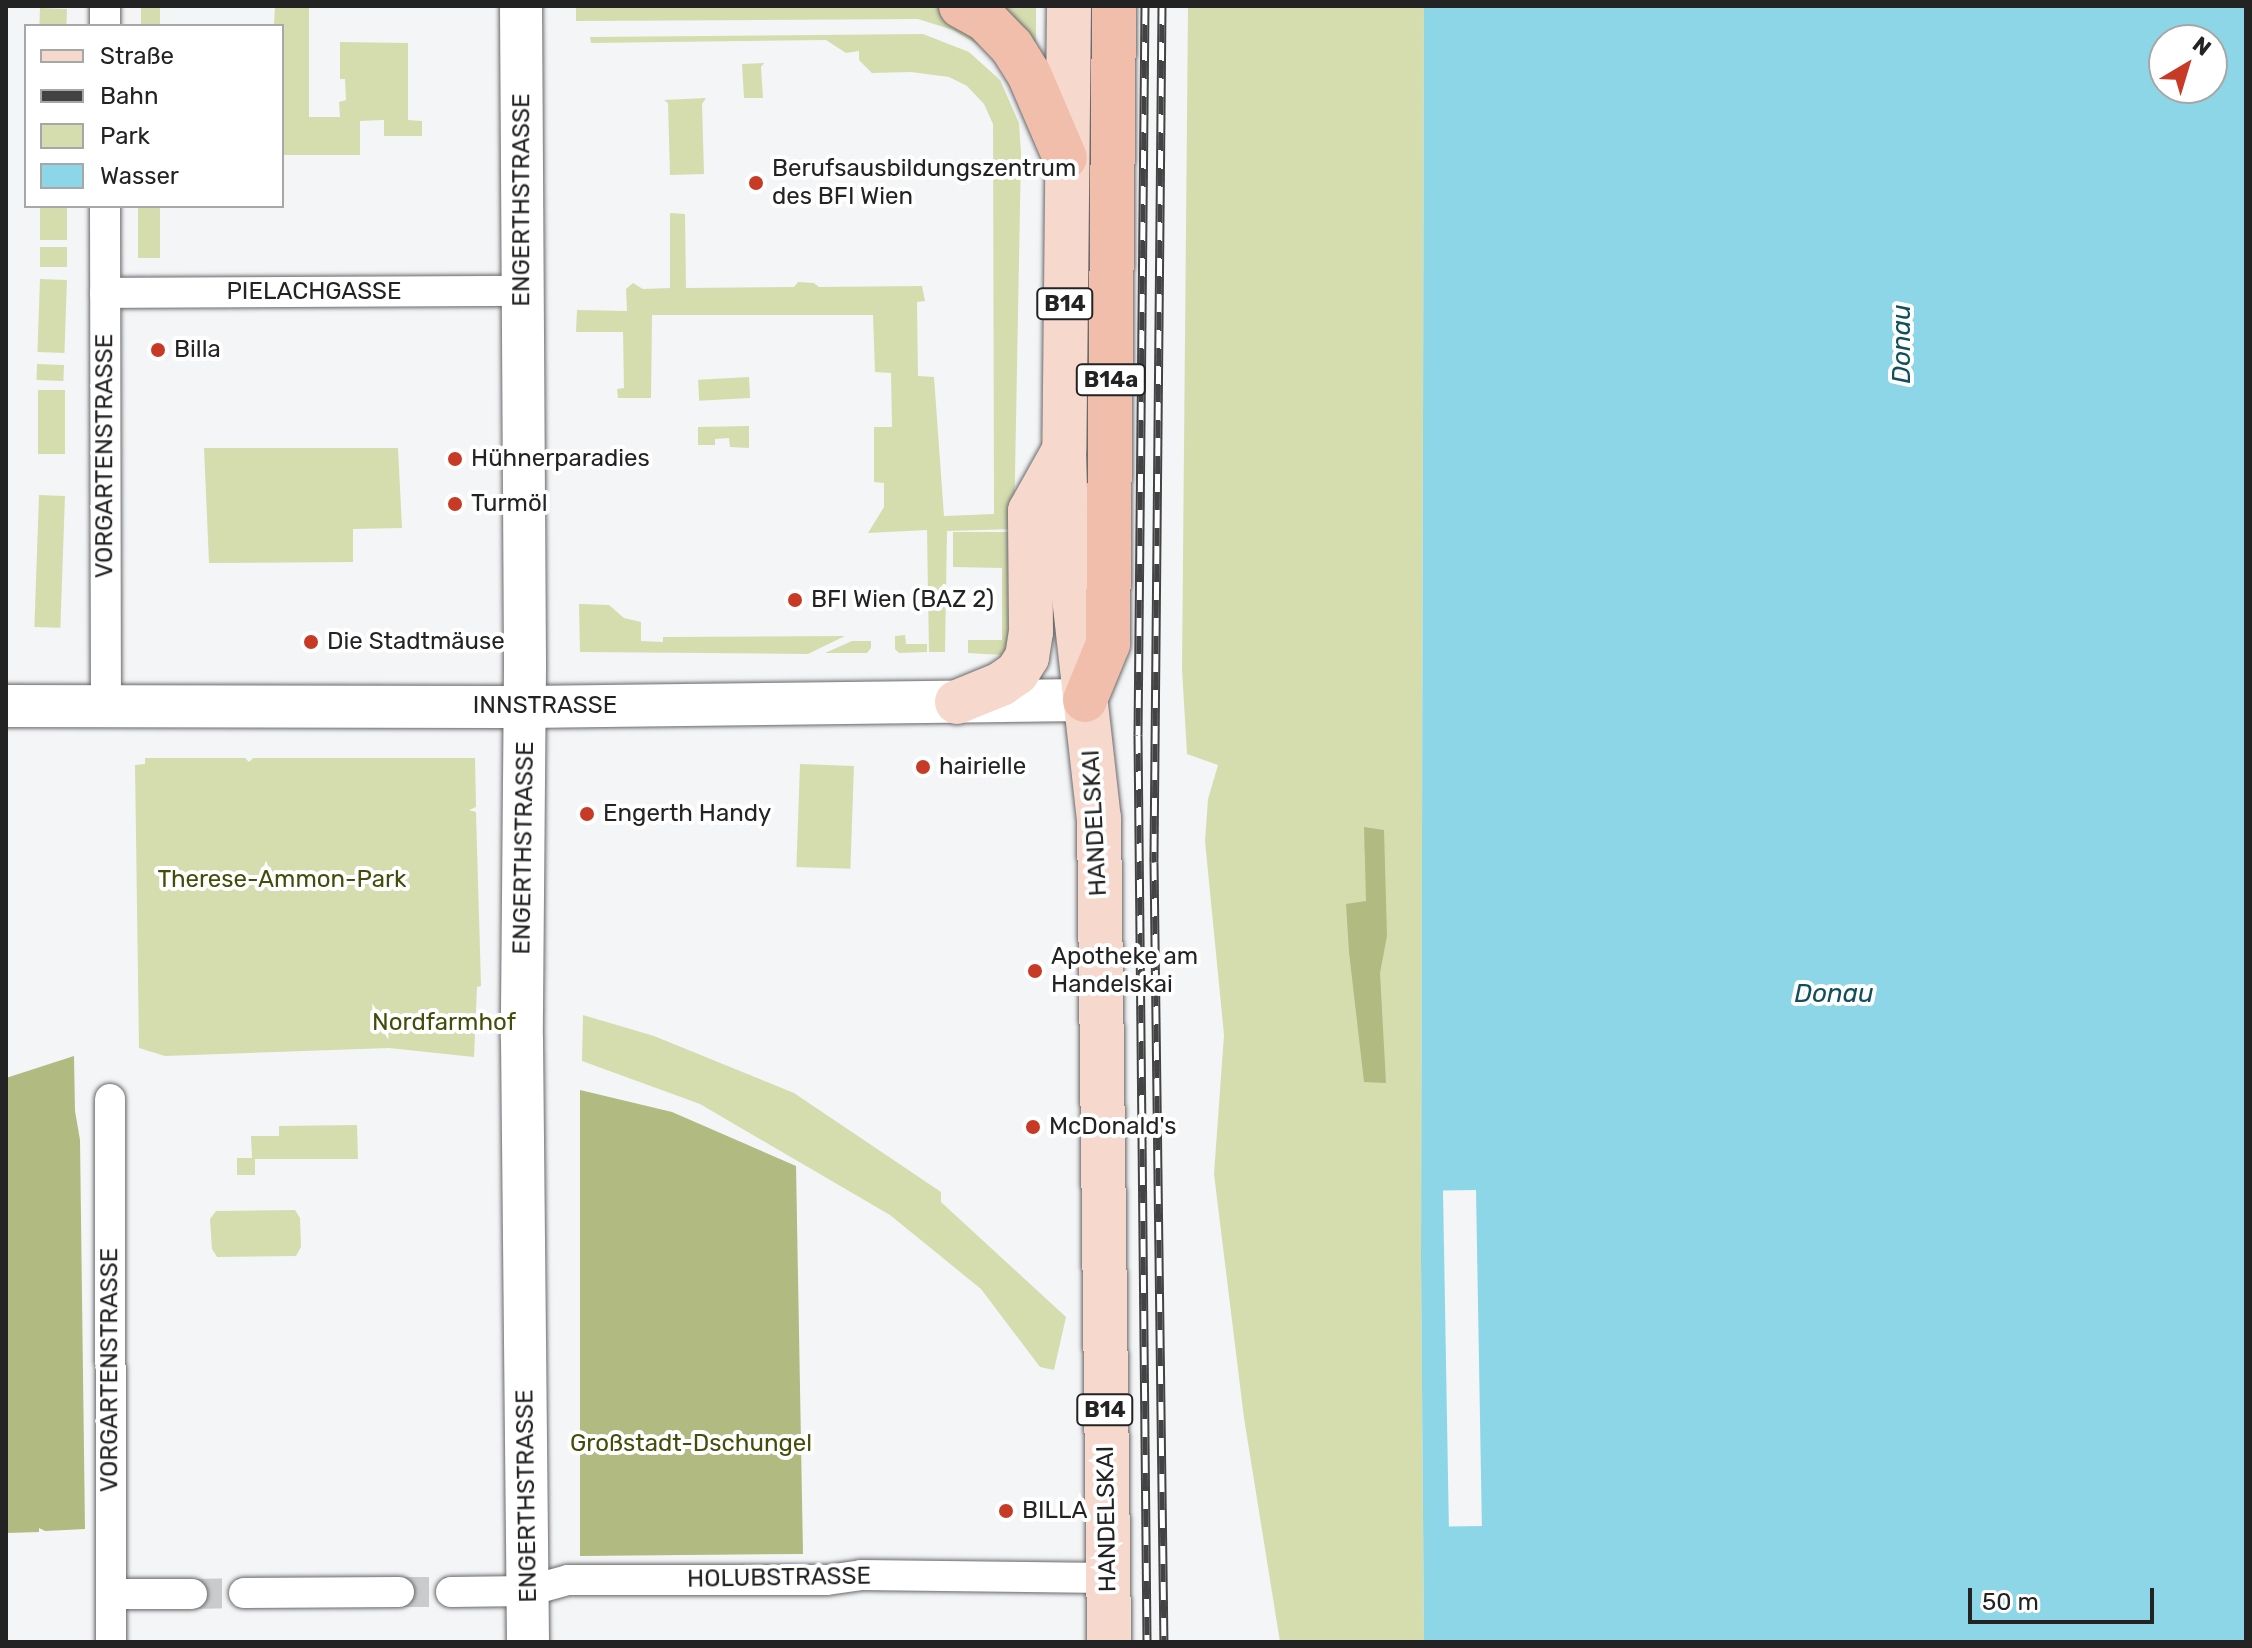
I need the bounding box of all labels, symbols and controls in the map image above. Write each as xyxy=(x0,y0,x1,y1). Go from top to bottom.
legend xyxy=(24,24,284,208)
north arrow xyxy=(2148,24,2228,104)
text: N xyxy=(2187,31,2216,62)
text: Straße xyxy=(100,42,174,70)
text: Bahn xyxy=(100,82,158,110)
street label: ENGERTHSTRASSE xyxy=(508,93,536,307)
text: Park xyxy=(100,122,150,150)
place label: Berufsausbildungszentrum des BFI Wien xyxy=(772,155,1076,211)
text: Wasser xyxy=(100,162,179,190)
marker: Berufsausbildungszentrum des BFI Wien xyxy=(747,174,765,192)
street label: PIELACHGASSE xyxy=(226,278,402,306)
road number: B14 xyxy=(1035,286,1095,322)
water label: Donau xyxy=(1886,304,1918,384)
street label: VORGARTENSTRASSE xyxy=(91,334,119,578)
place label: Billa xyxy=(174,336,221,364)
marker: Billa xyxy=(149,341,167,359)
road number: B14a xyxy=(1075,362,1147,398)
place label: Hühnerparadies xyxy=(471,445,650,473)
marker: Hühnerparadies xyxy=(446,450,464,468)
place label: Turmöl xyxy=(471,490,547,518)
marker: Turmöl xyxy=(446,495,464,513)
place label: BFI Wien (BAZ 2) xyxy=(811,586,995,614)
marker: BFI Wien (BAZ 2) xyxy=(786,591,804,609)
place label: Die Stadtmäuse xyxy=(327,628,505,656)
marker: Die Stadtmäuse xyxy=(302,633,320,651)
street label: INNSTRASSE xyxy=(473,692,617,720)
street label: ENGERTHSTRASSE xyxy=(508,741,540,955)
street label: HANDELSKAI xyxy=(1077,749,1113,897)
place label: hairielle xyxy=(939,753,1026,781)
marker: hairielle xyxy=(914,758,932,776)
place label: Engerth Handy xyxy=(603,800,771,828)
marker: Engerth Handy xyxy=(578,805,596,823)
park label: Therese-Ammon-Park xyxy=(158,866,406,894)
place label: Apotheke am Handelskai xyxy=(1051,943,1198,999)
marker: Apotheke am Handelskai xyxy=(1026,962,1044,980)
water label: Donau xyxy=(1794,978,1874,1010)
park label: Nordfarmhof xyxy=(372,1009,516,1037)
place label: McDonald's xyxy=(1049,1113,1176,1141)
marker: McDonald's xyxy=(1024,1118,1042,1136)
street label: VORGARTENSTRASSE xyxy=(96,1248,124,1492)
street label: ENGERTHSTRASSE xyxy=(511,1389,543,1603)
road number: B14 xyxy=(1075,1392,1135,1428)
park label: Großstadt-Dschungel xyxy=(570,1430,812,1458)
street label: HANDELSKAI xyxy=(1091,1446,1123,1592)
place label: BILLA xyxy=(1022,1497,1088,1525)
marker: BILLA xyxy=(997,1502,1015,1520)
street label: HOLUBSTRASSE xyxy=(687,1562,871,1594)
scale bar xyxy=(1972,1572,2158,1622)
text: 50 m xyxy=(1982,1588,2039,1616)

